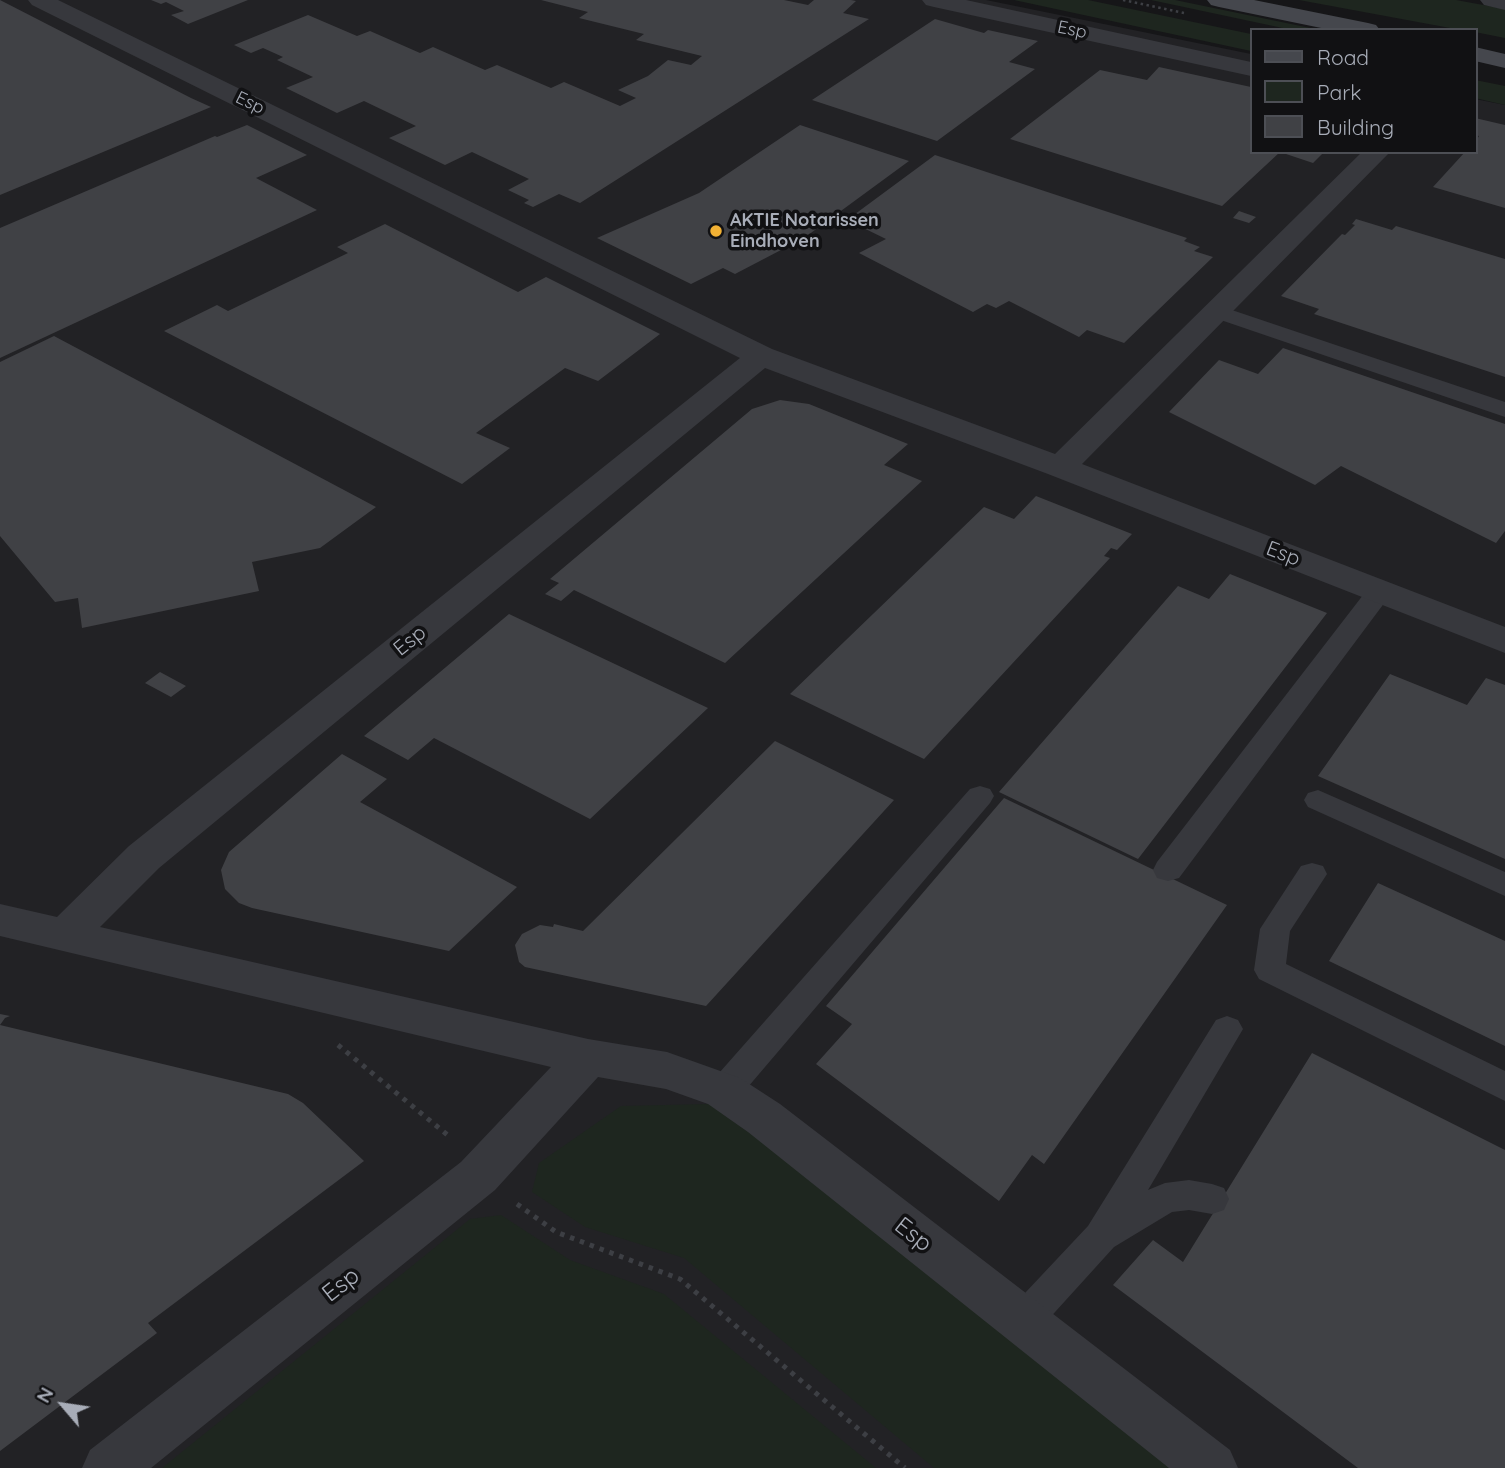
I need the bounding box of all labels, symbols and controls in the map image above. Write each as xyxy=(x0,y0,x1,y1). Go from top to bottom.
street label: Esp xyxy=(1055,16,1089,44)
legend xyxy=(1250,28,1477,154)
text: Road xyxy=(1317,44,1369,70)
text: Park xyxy=(1317,79,1361,105)
street label: Esp xyxy=(232,87,268,119)
text: Building xyxy=(1317,114,1394,140)
place label: AKTIE Notarissen Eindhoven xyxy=(730,210,879,252)
marker: AKTIE Notarissen Eindhoven xyxy=(708,223,724,239)
street label: Esp xyxy=(1262,536,1304,572)
street label: Esp xyxy=(389,620,431,662)
street label: Esp xyxy=(889,1212,937,1258)
street label: Esp xyxy=(317,1262,365,1308)
north arrow xyxy=(28,1370,98,1440)
text: N xyxy=(31,1383,59,1407)

